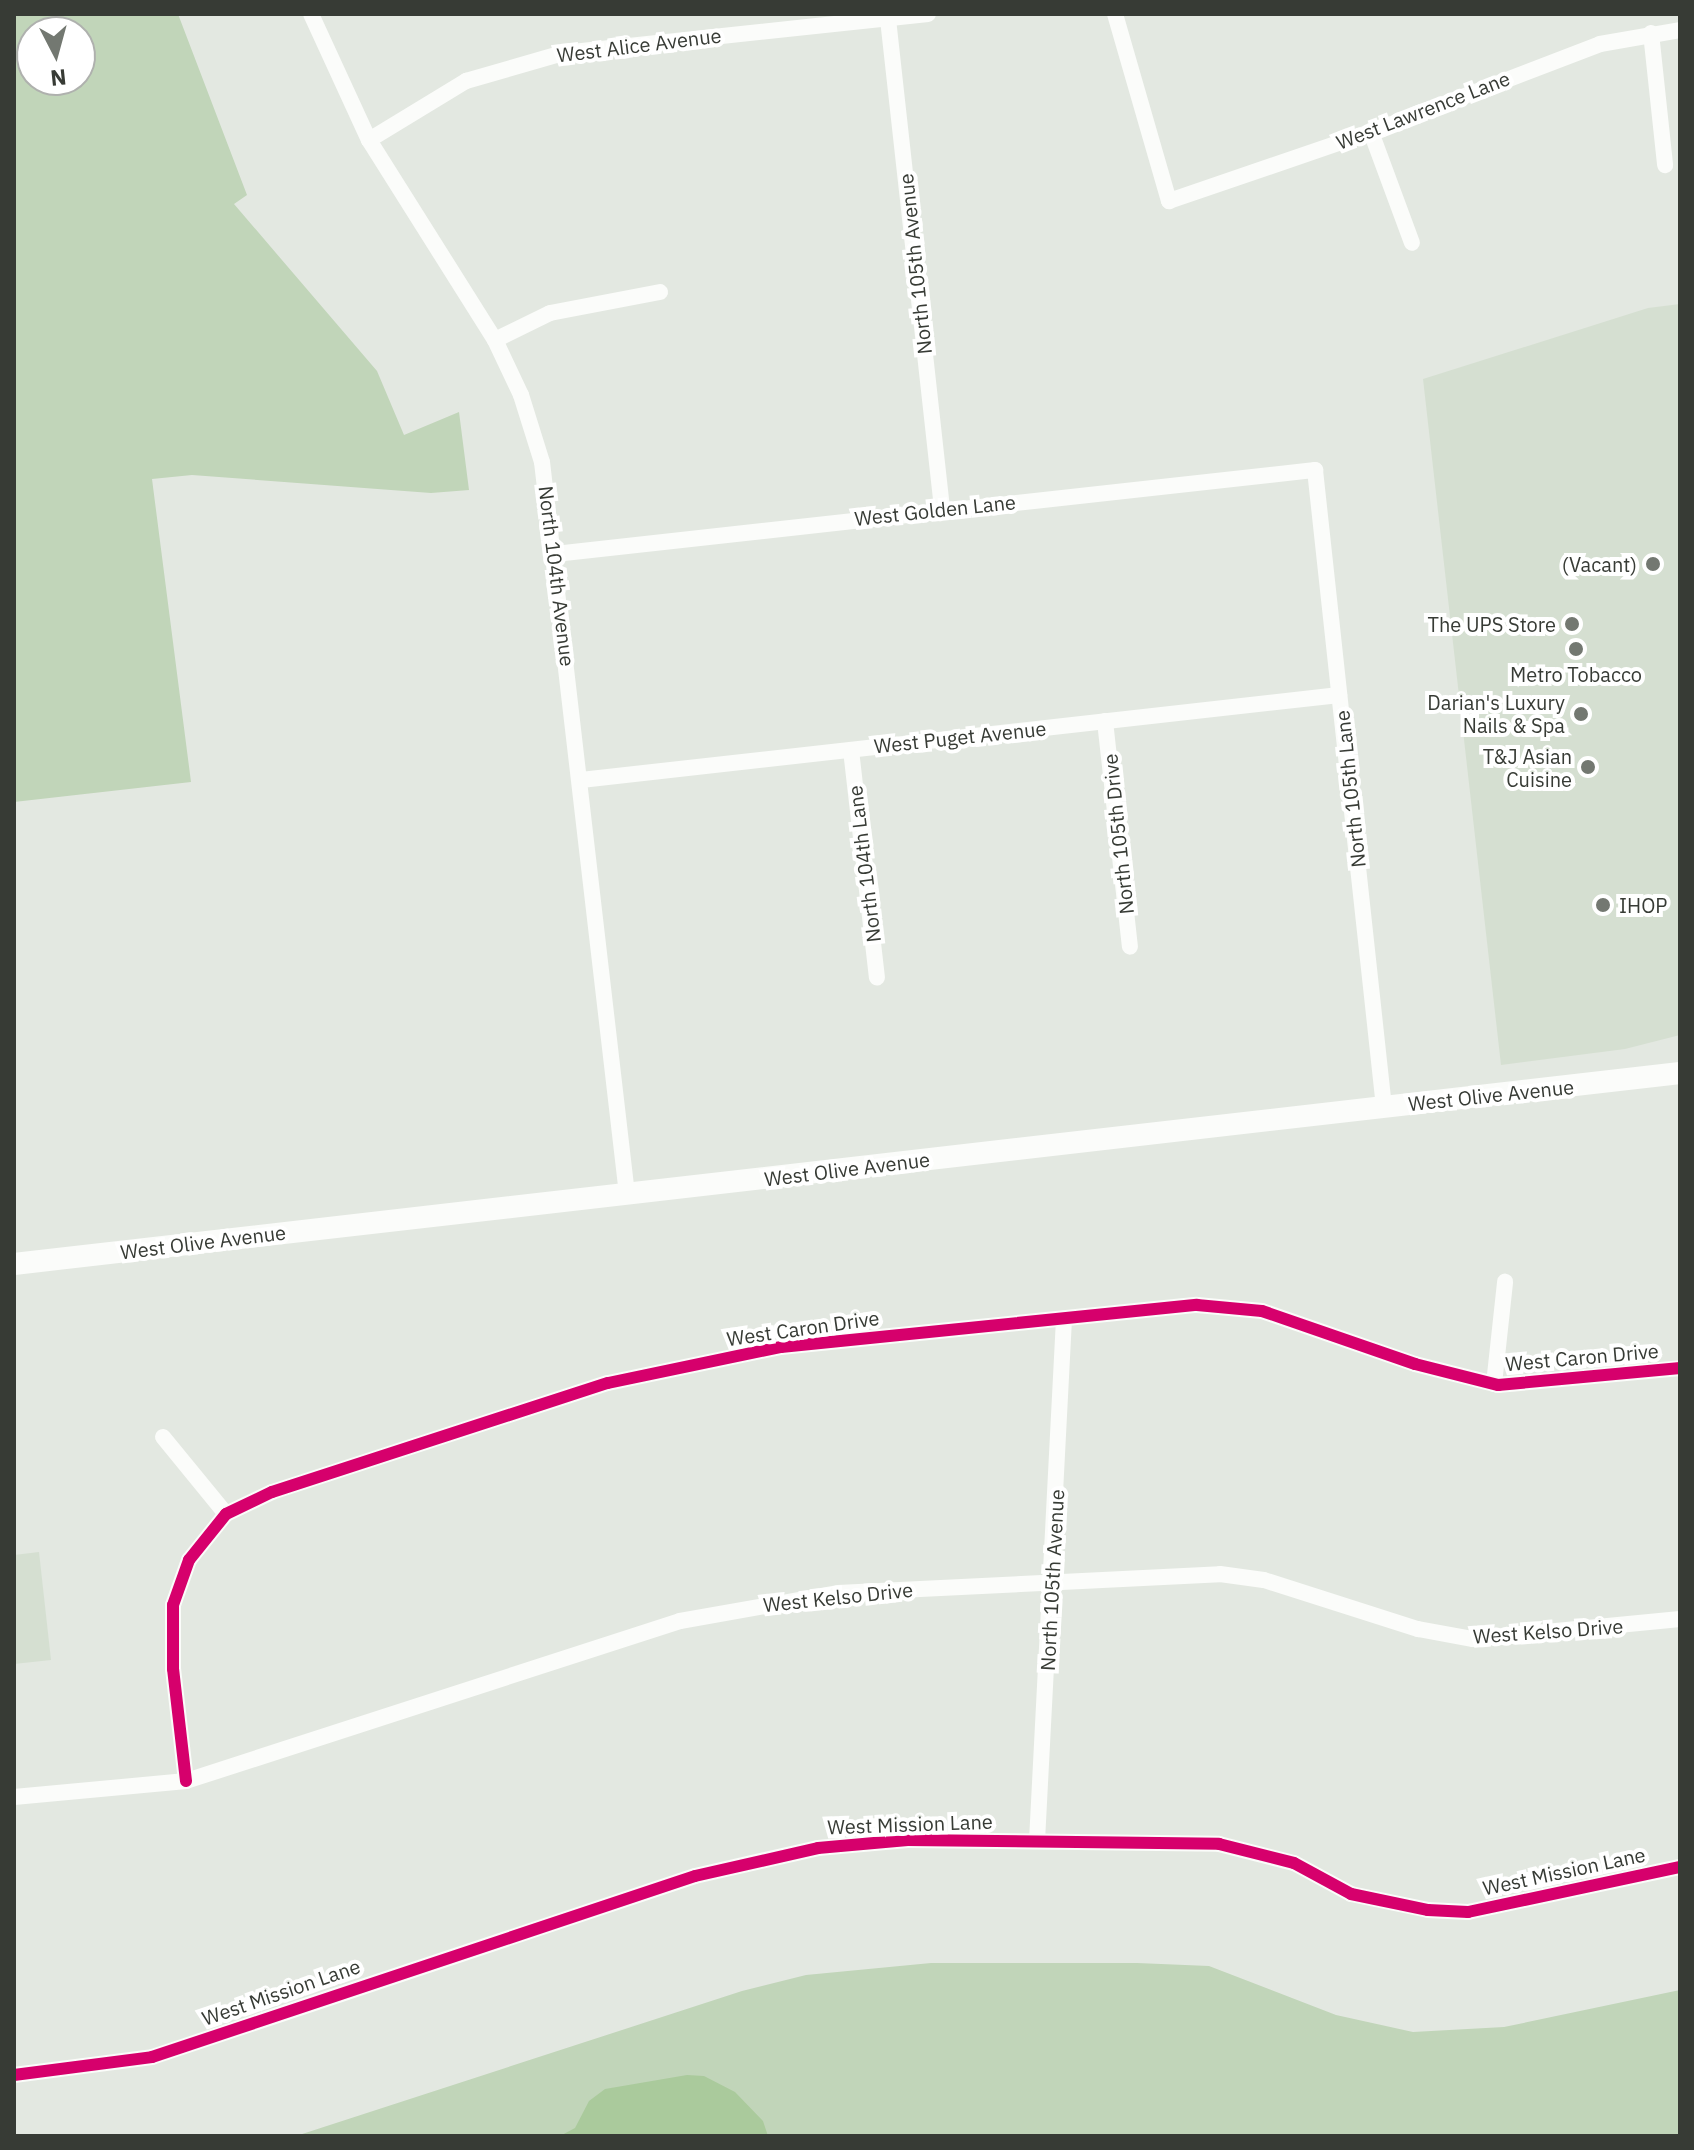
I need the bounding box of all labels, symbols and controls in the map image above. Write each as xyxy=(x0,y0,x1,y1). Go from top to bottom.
north arrow xyxy=(16,16,96,96)
street label: West Alice Avenue xyxy=(555,23,723,67)
text: N xyxy=(49,63,68,94)
street label: West Lawrence Lane xyxy=(1333,66,1513,154)
street label: North 105th Avenue xyxy=(894,172,936,356)
street label: North 104th Avenue xyxy=(534,484,580,668)
street label: West Golden Lane xyxy=(853,490,1017,530)
place label: (Vacant) xyxy=(1562,552,1637,576)
marker: (Vacant) xyxy=(1644,555,1662,573)
place label: The UPS Store xyxy=(1428,612,1556,636)
marker: The UPS Store xyxy=(1563,615,1581,633)
marker: Metro Tobacco xyxy=(1567,640,1585,658)
place label: Metro Tobacco xyxy=(1510,662,1642,686)
place label: Darian's Luxury Nails & Spa xyxy=(1427,690,1565,737)
marker: Darian's Luxury Nails & Spa xyxy=(1572,705,1590,723)
street label: North 105th Lane xyxy=(1330,709,1370,869)
street label: West Puget Avenue xyxy=(873,716,1047,758)
place label: T&J Asian Cuisine xyxy=(1483,744,1572,791)
street label: North 105th Drive xyxy=(1098,752,1138,916)
marker: T&J Asian Cuisine xyxy=(1579,758,1597,776)
street label: North 104th Lane xyxy=(842,784,886,944)
place label: IHOP xyxy=(1619,893,1667,917)
marker: IHOP xyxy=(1594,896,1612,914)
street label: West Olive Avenue xyxy=(1407,1074,1575,1116)
street label: West Olive Avenue xyxy=(763,1147,931,1191)
street label: West Olive Avenue xyxy=(119,1220,287,1264)
street label: West Caron Drive xyxy=(725,1305,881,1351)
street label: West Caron Drive xyxy=(1504,1338,1660,1376)
street label: North 105th Avenue xyxy=(1035,1489,1069,1671)
street label: West Kelso Drive xyxy=(762,1577,914,1617)
street label: West Kelso Drive xyxy=(1472,1614,1624,1648)
street label: West Mission Lane xyxy=(827,1809,993,1839)
street label: West Mission Lane xyxy=(1480,1842,1648,1900)
street label: West Mission Lane xyxy=(199,1954,363,2030)

